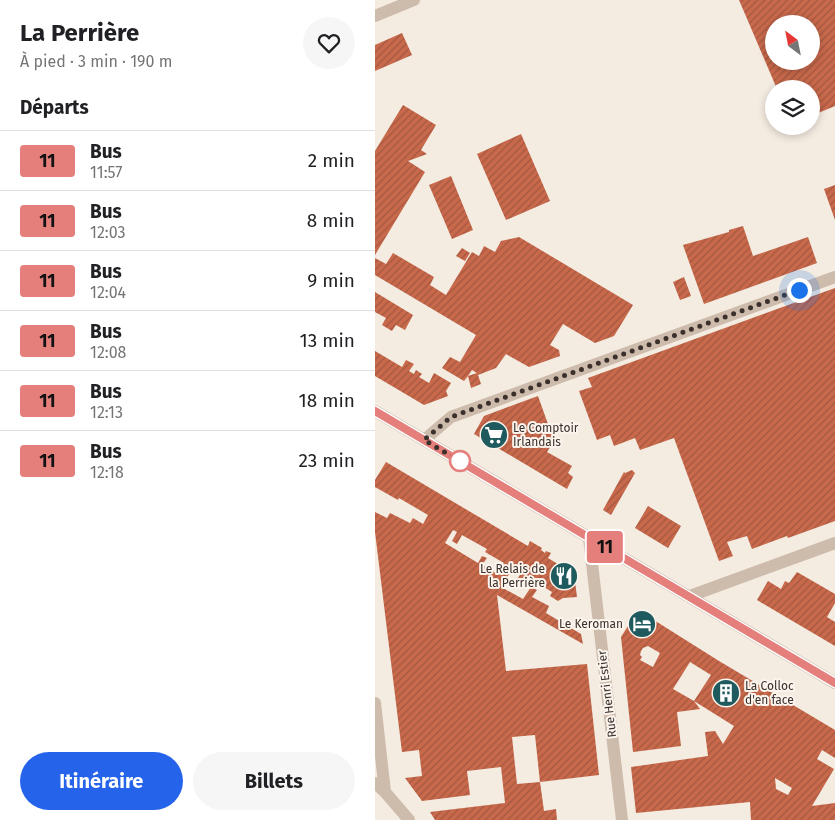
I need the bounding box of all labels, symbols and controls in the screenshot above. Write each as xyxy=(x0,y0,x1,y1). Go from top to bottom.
north arrow xyxy=(765,15,820,70)
map controls xyxy=(765,15,820,135)
button: heart xyxy=(303,17,355,69)
text: La Perrière xyxy=(20,19,139,47)
text: À pied · 3 min · 190 m xyxy=(20,52,172,71)
button: layers xyxy=(765,80,820,135)
text: Départs xyxy=(20,96,89,119)
text: Bus xyxy=(90,140,122,163)
text: 2 min xyxy=(308,149,355,172)
text: 11 xyxy=(39,150,56,172)
text: 11:57 xyxy=(90,163,122,182)
text: Bus xyxy=(90,200,122,223)
text: 8 min xyxy=(307,209,355,232)
text: 11 xyxy=(39,210,56,232)
text: 12:03 xyxy=(90,223,125,242)
text: Bus xyxy=(90,260,122,283)
text: 9 min xyxy=(307,269,355,292)
text: 11 xyxy=(39,270,56,292)
your location xyxy=(787,278,812,303)
text: 12:04 xyxy=(90,283,126,302)
text: Bus xyxy=(90,320,122,343)
text: 13 min xyxy=(299,329,355,352)
text: 11 xyxy=(39,330,56,352)
text: 12:08 xyxy=(90,343,126,362)
text: Bus xyxy=(90,380,122,403)
text: 18 min xyxy=(298,389,355,412)
text: 11 xyxy=(39,390,56,412)
text: 12:13 xyxy=(90,403,123,422)
supermarket icon: Le Comptoir Irlandais xyxy=(479,420,509,450)
place label: Le Comptoir Irlandais xyxy=(513,421,579,449)
text: Bus xyxy=(90,440,122,463)
text: 23 min xyxy=(298,449,355,472)
text: 11 xyxy=(39,450,56,472)
unlabelled marker xyxy=(449,450,471,472)
text: 12:18 xyxy=(90,463,124,482)
line badge: 11 xyxy=(583,531,627,563)
text: 11 xyxy=(597,536,613,558)
restaurant icon: Le Relais de la Perrière xyxy=(549,561,579,591)
place label: Le Relais de la Perrière xyxy=(480,562,545,590)
hotel icon: Le Keroman xyxy=(627,609,657,639)
place label: Le Keroman xyxy=(559,617,623,631)
street label: Rue Henri Estier xyxy=(595,649,619,738)
building icon: La Colloc d'en face xyxy=(711,678,741,708)
place label: La Colloc d'en face xyxy=(745,679,794,707)
button: Itinéraire xyxy=(20,752,183,810)
button: Billets xyxy=(193,752,355,810)

